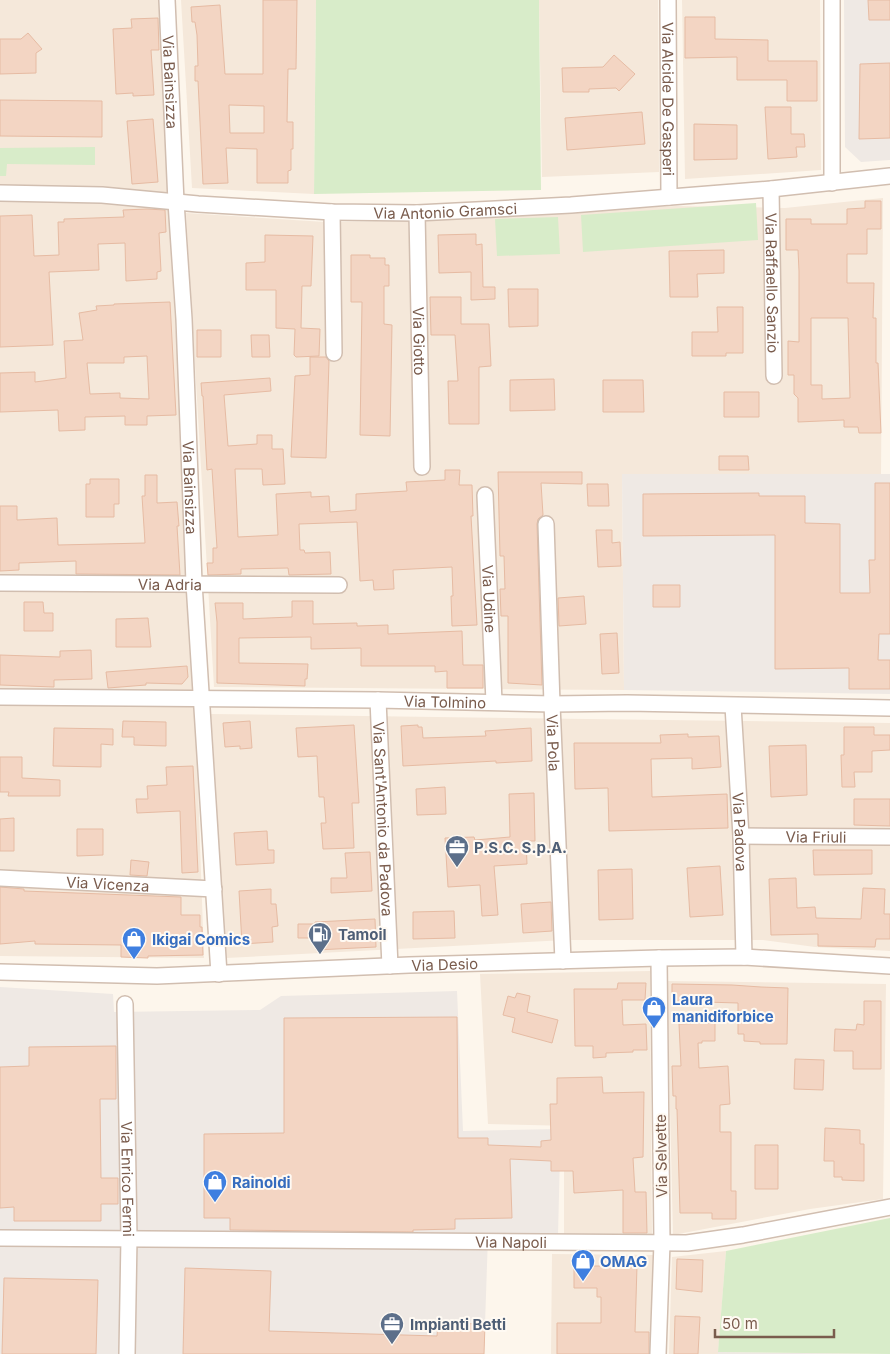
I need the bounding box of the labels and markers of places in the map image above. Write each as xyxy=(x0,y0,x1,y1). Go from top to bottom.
office icon: P.S.C. S.p.A. xyxy=(444,834,470,868)
place label: P.S.C. S.p.A. xyxy=(474,838,567,857)
fuel station icon: Tamoil xyxy=(307,921,333,955)
place label: Tamoil xyxy=(338,925,387,944)
shop icon: Ikigai Comics xyxy=(121,926,147,960)
place label: Ikigai Comics xyxy=(152,930,250,949)
place label: Laura manidiforbice xyxy=(672,990,774,1026)
shop icon: Laura manidiforbice xyxy=(641,995,667,1029)
shop icon: Rainoldi xyxy=(202,1169,228,1203)
place label: Rainoldi xyxy=(232,1173,291,1192)
shop icon: OMAG xyxy=(570,1248,596,1282)
place label: OMAG xyxy=(600,1252,647,1271)
office icon: Impianti Betti xyxy=(379,1311,405,1345)
place label: Impianti Betti xyxy=(410,1315,506,1334)

